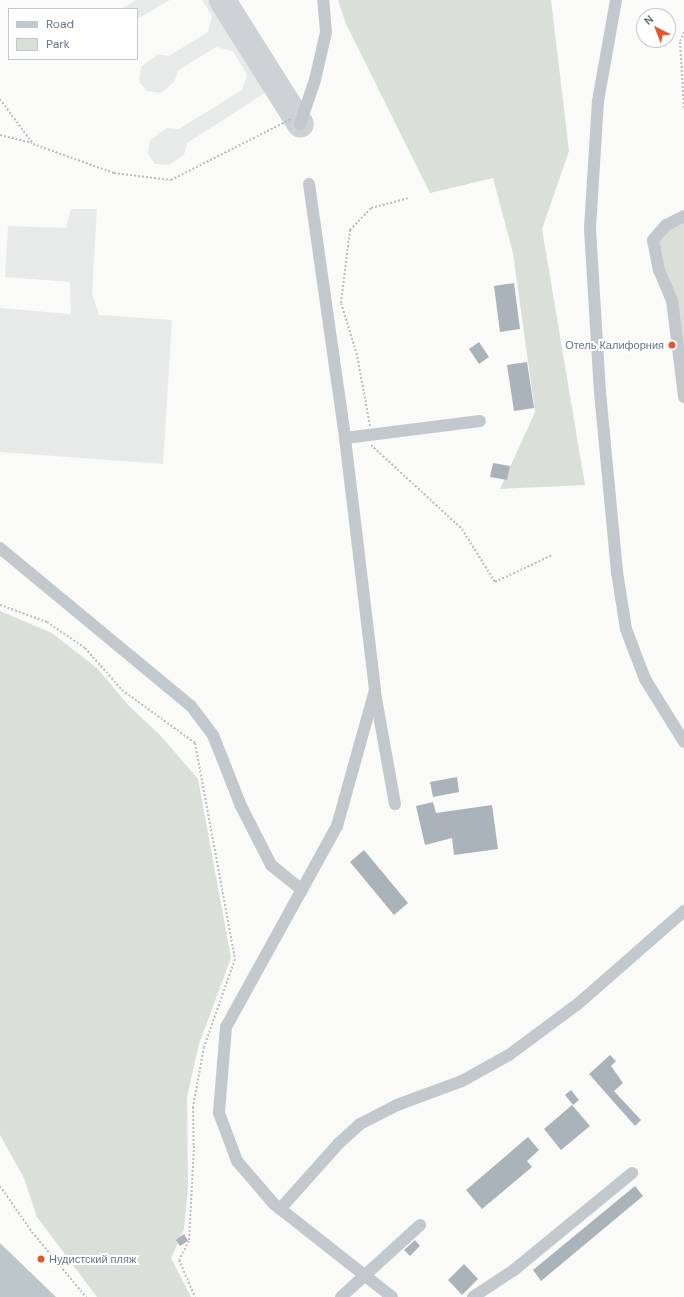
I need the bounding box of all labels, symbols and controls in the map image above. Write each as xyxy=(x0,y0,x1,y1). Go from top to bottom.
legend xyxy=(8,8,138,60)
north arrow xyxy=(636,8,676,48)
text: N xyxy=(641,12,656,28)
text: Road xyxy=(46,16,74,32)
text: Park xyxy=(46,36,70,52)
place label: Отель Калифорния xyxy=(565,338,664,352)
marker: Отель Калифорния xyxy=(667,340,677,350)
place label: Нудистский пляж xyxy=(49,1252,136,1266)
marker: Нудистский пляж xyxy=(36,1254,46,1264)

